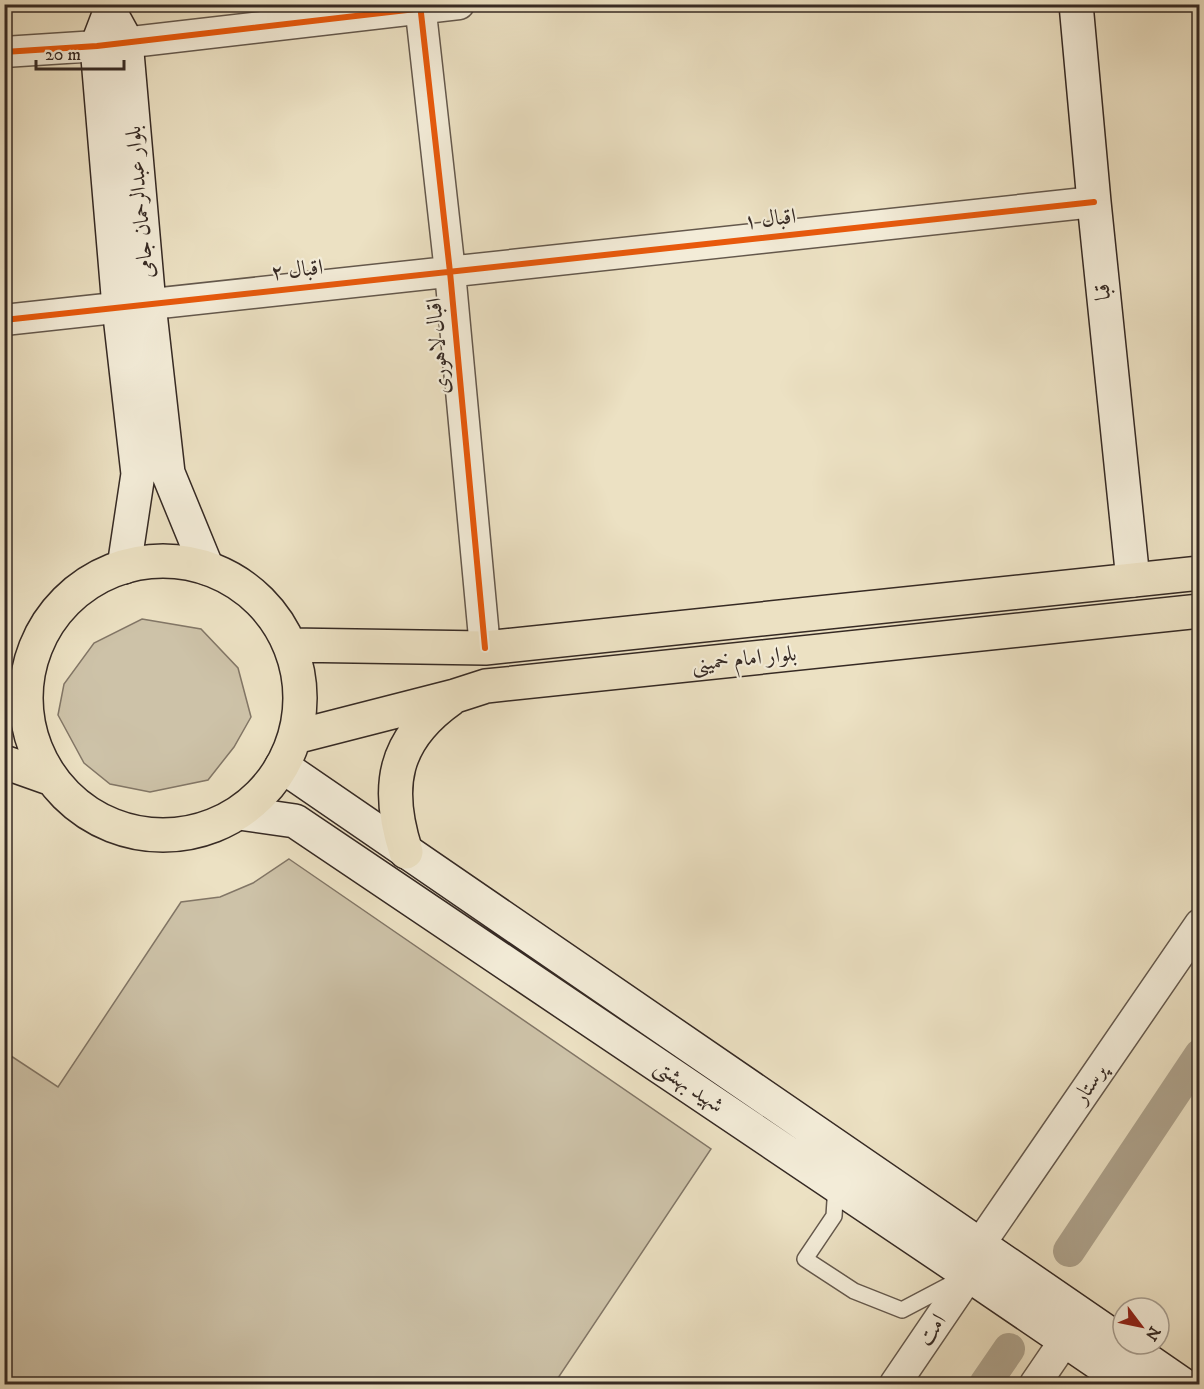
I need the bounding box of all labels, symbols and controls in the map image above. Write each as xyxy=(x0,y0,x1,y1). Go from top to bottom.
scale bar xyxy=(36,33,124,71)
text: 20 m xyxy=(45,44,81,66)
street label: بلوار عبدالرحمان جامی xyxy=(120,125,160,279)
street label: اقبال ۱ xyxy=(742,203,798,235)
street label: اقبال ۲ xyxy=(269,254,325,286)
street label: قبا xyxy=(1089,282,1117,302)
street label: اقبال لاهوری xyxy=(420,297,456,395)
street label: بلوار امام خمینی xyxy=(690,640,798,683)
street label: شهید بهشتی xyxy=(648,1053,729,1120)
street label: پرستار xyxy=(1066,1057,1114,1111)
north arrow xyxy=(1111,1296,1171,1356)
street label: امت xyxy=(912,1309,952,1351)
text: N xyxy=(1141,1323,1165,1344)

